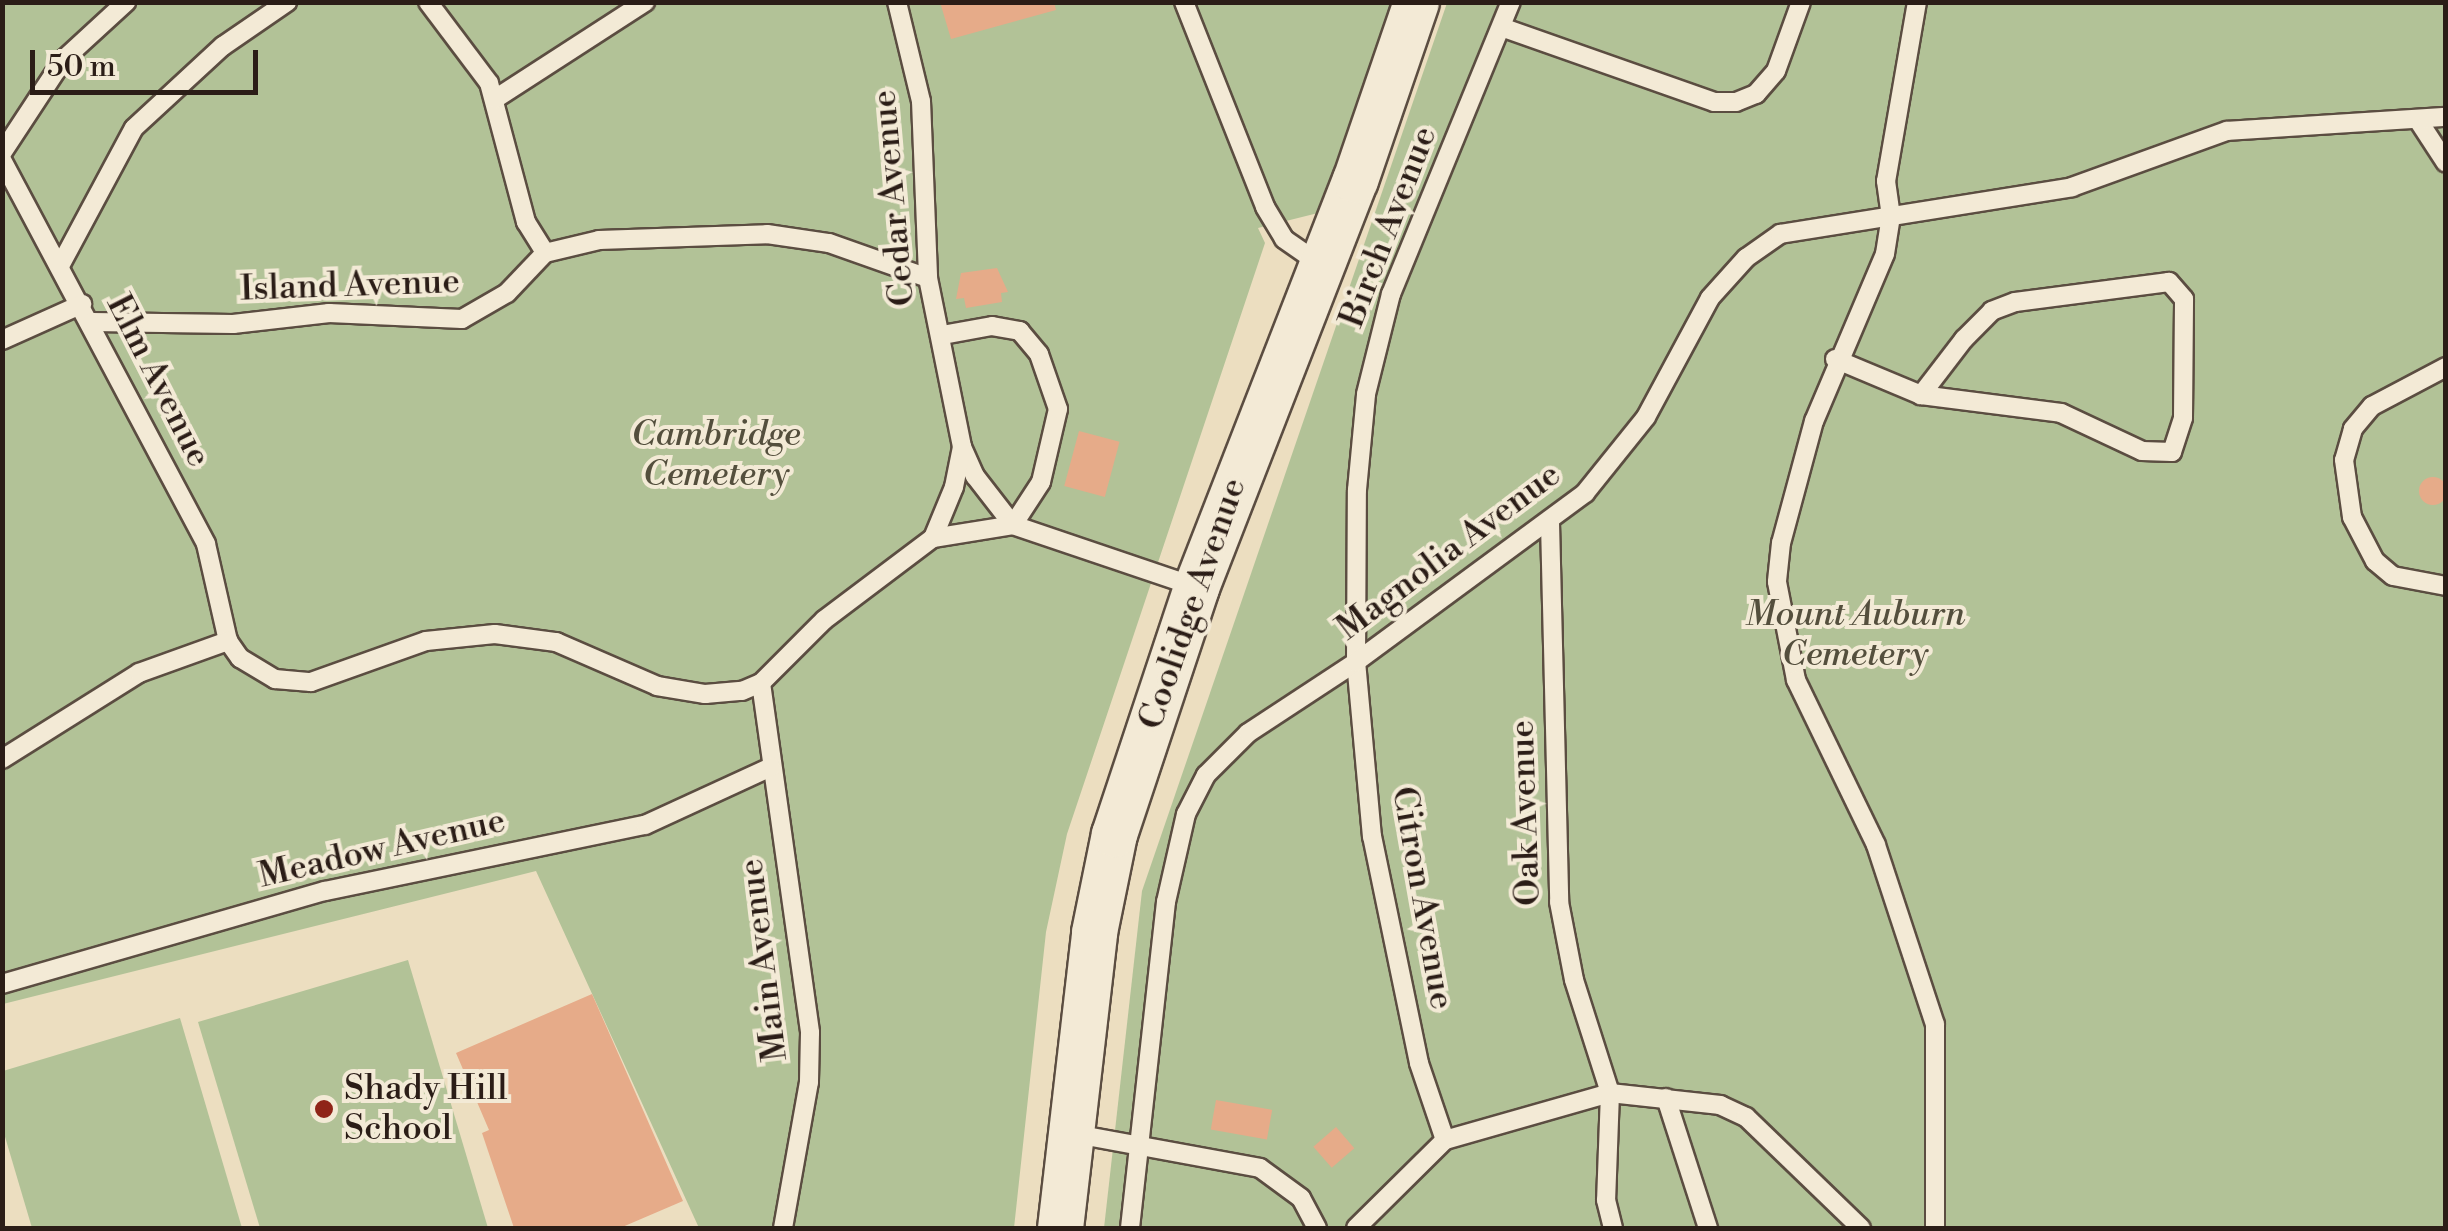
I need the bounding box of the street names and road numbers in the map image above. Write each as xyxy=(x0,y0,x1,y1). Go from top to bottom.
street label: Cedar Avenue xyxy=(864,88,924,308)
street label: Birch Avenue xyxy=(1331,121,1447,333)
street label: Island Avenue xyxy=(239,261,461,311)
street label: Elm Avenue xyxy=(97,288,219,474)
street label: Magnolia Avenue xyxy=(1329,454,1569,650)
street label: Coolidge Avenue xyxy=(1130,473,1256,735)
street label: Oak Avenue xyxy=(1502,719,1550,907)
street label: Citron Avenue xyxy=(1382,783,1462,1013)
street label: Meadow Avenue xyxy=(255,800,509,898)
street label: Main Avenue xyxy=(731,856,797,1064)

